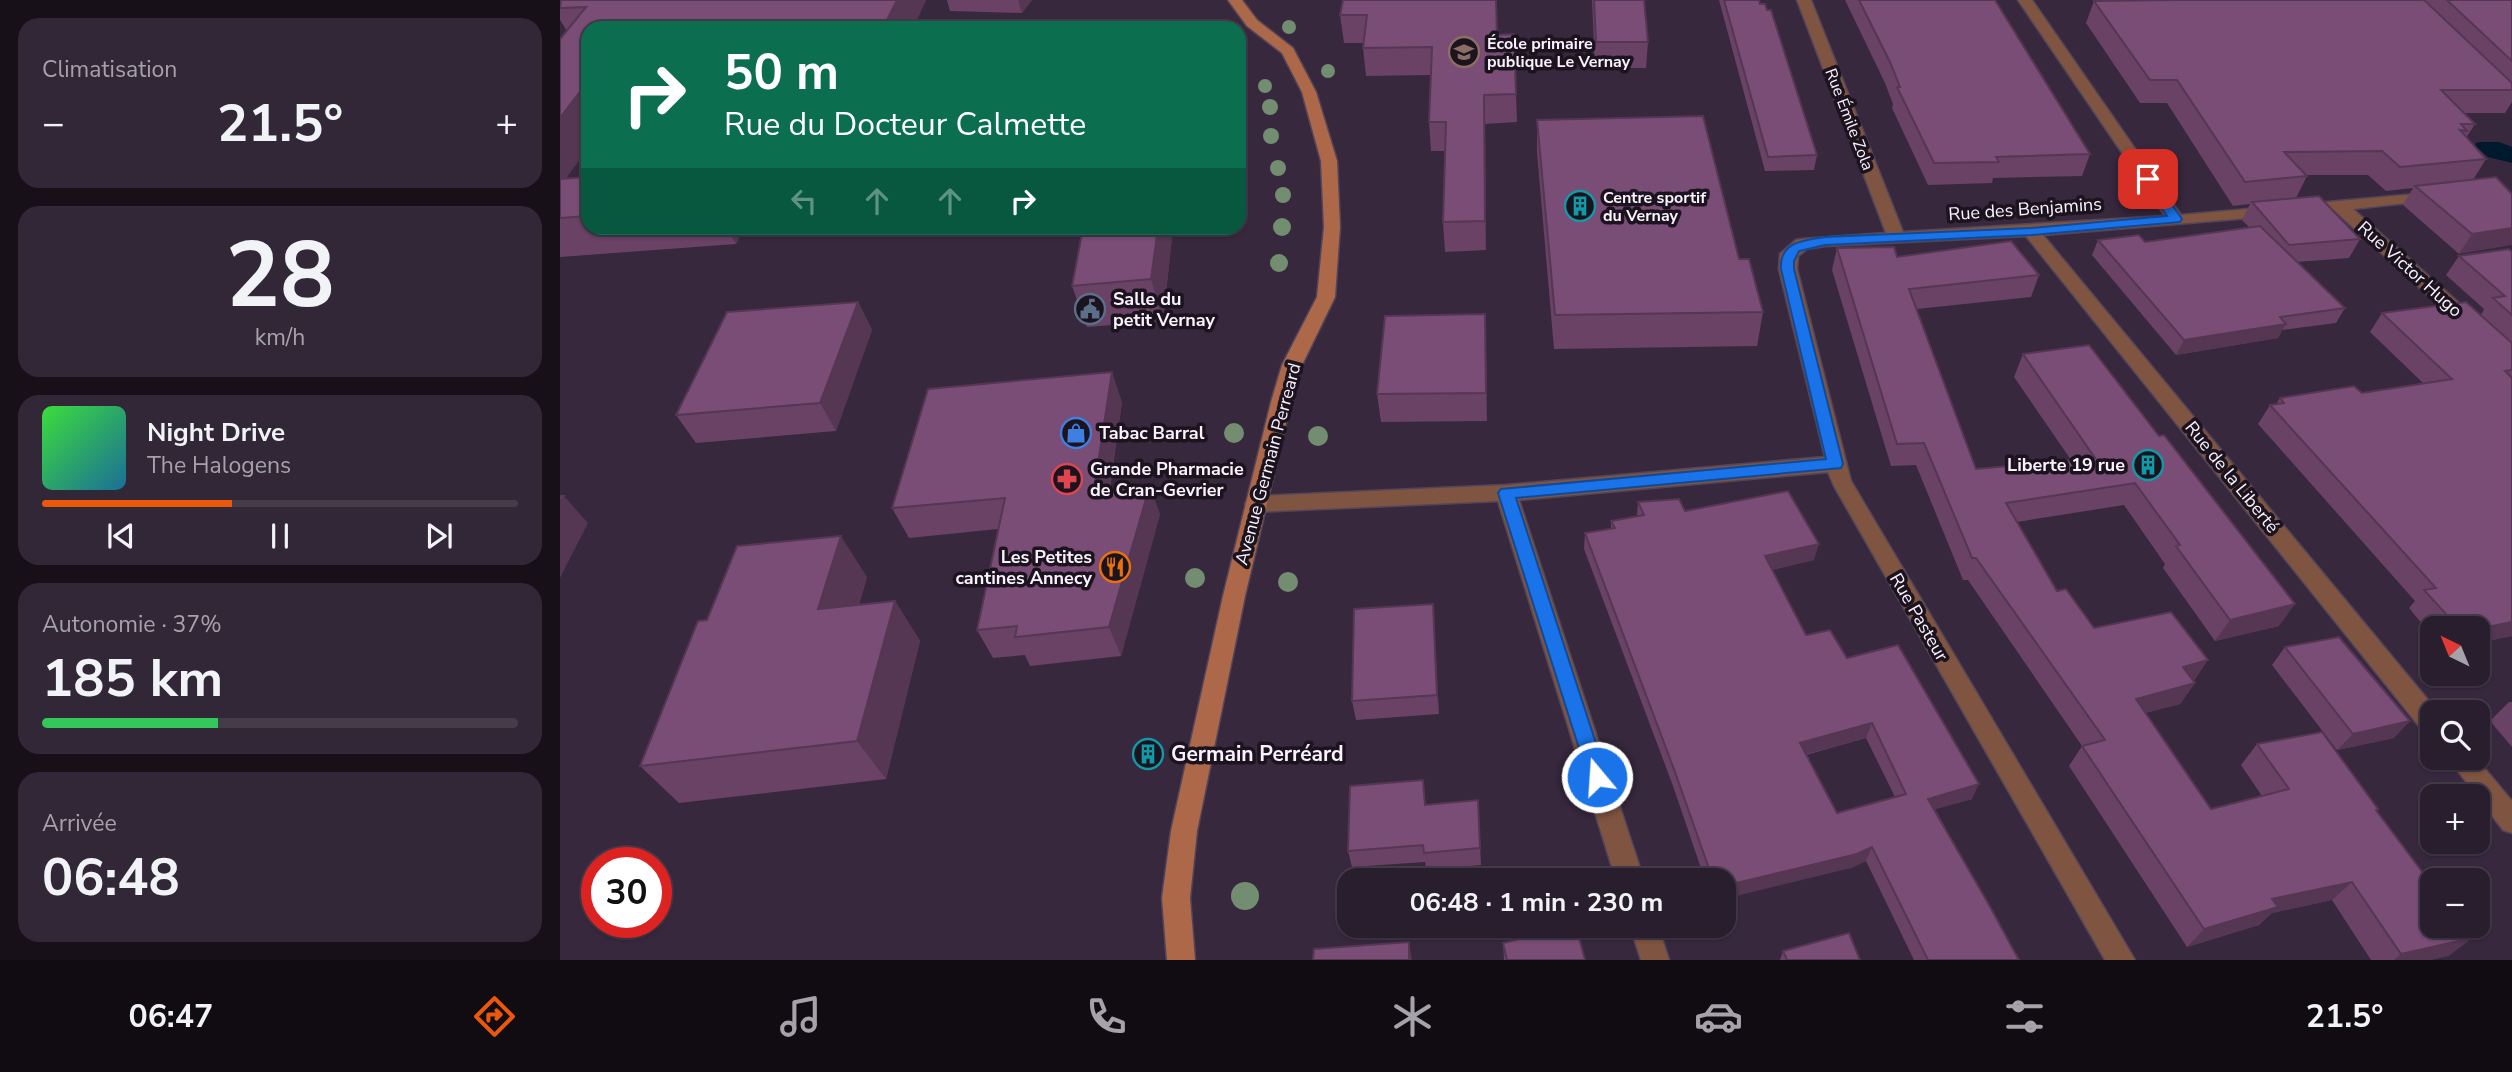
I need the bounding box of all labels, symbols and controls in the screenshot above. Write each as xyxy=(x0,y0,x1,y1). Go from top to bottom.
place label: École primaire publique Le Vernay xyxy=(1487,33,1631,73)
school or university icon: École primaire publique Le Vernay xyxy=(1447,35,1481,69)
text: 50 m xyxy=(724,39,839,106)
icon: right xyxy=(609,49,700,140)
text: Climatisation xyxy=(42,54,177,85)
street label: Rue Émile Zola xyxy=(1820,65,1879,174)
text: 21.5° xyxy=(217,88,343,159)
text: − xyxy=(42,98,65,149)
text: + xyxy=(495,98,518,149)
text: Rue du Docteur Calmette xyxy=(724,103,1086,146)
pin xyxy=(2118,149,2178,209)
icon: arrive xyxy=(2129,160,2167,198)
icon: left xyxy=(785,182,823,220)
icon: ahead xyxy=(858,182,896,220)
icon: ahead xyxy=(931,182,969,220)
icon: right xyxy=(1004,182,1042,220)
place label: Centre sportif du Vernay xyxy=(1603,187,1707,227)
building icon: Centre sportif du Vernay xyxy=(1563,189,1597,223)
street label: Rue des Benjamins xyxy=(1947,192,2103,226)
text: 28 xyxy=(225,214,335,338)
street label: Rue Victor Hugo xyxy=(2353,216,2467,322)
place label: Salle du petit Vernay xyxy=(1113,287,1216,332)
public building icon: Salle du petit Vernay xyxy=(1073,292,1107,326)
text: km/h xyxy=(255,322,305,353)
street label: Avenue Germain Perreard xyxy=(1229,360,1307,568)
text: Night Drive xyxy=(147,415,285,450)
shop icon: Tabac Barral xyxy=(1059,416,1093,450)
street label: Rue de la Liberté xyxy=(2179,416,2285,538)
place label: Tabac Barral xyxy=(1099,421,1205,445)
building icon: Liberte 19 rue xyxy=(2131,448,2165,482)
text: The Halogens xyxy=(147,450,291,481)
place label: Liberte 19 rue xyxy=(2007,453,2125,477)
place label: Grande Pharmacie de Cran-Gevrier xyxy=(1090,457,1244,502)
pharmacy icon: Grande Pharmacie de Cran-Gevrier xyxy=(1050,462,1084,496)
icon: previous xyxy=(102,517,140,555)
icon: pause xyxy=(261,517,299,555)
icon: next xyxy=(420,517,458,555)
place label: Les Petites cantines Annecy xyxy=(955,545,1093,590)
restaurant icon: Les Petites cantines Annecy xyxy=(1098,550,1132,584)
street label: Rue Pasteur xyxy=(1884,569,1954,666)
text: Autonomie · 37% xyxy=(42,609,222,640)
north arrow xyxy=(2420,616,2490,686)
map controls xyxy=(2420,616,2490,938)
text: 185 km xyxy=(42,643,223,714)
button: search xyxy=(2420,700,2490,770)
building icon: Germain Perréard xyxy=(1131,737,1165,771)
place label: Germain Perréard xyxy=(1171,740,1344,768)
position arrow xyxy=(1560,740,1634,814)
button: + xyxy=(2420,784,2490,854)
text: Arrivée xyxy=(42,808,117,839)
text: 06:48 xyxy=(42,842,180,913)
speed limit sign: 30 xyxy=(581,847,672,938)
button: − xyxy=(2420,868,2490,938)
text: 06:48 · 1 min · 230 m xyxy=(1410,885,1663,920)
icon: directions xyxy=(470,992,519,1041)
icon: music xyxy=(776,992,825,1041)
icon: phone xyxy=(1082,992,1131,1041)
icon: climate xyxy=(1388,992,1437,1041)
icon: car xyxy=(1694,992,1743,1041)
icon: filters xyxy=(2000,992,2049,1041)
text: 06:47 xyxy=(128,995,213,1038)
text: 21.5° xyxy=(2306,995,2383,1038)

